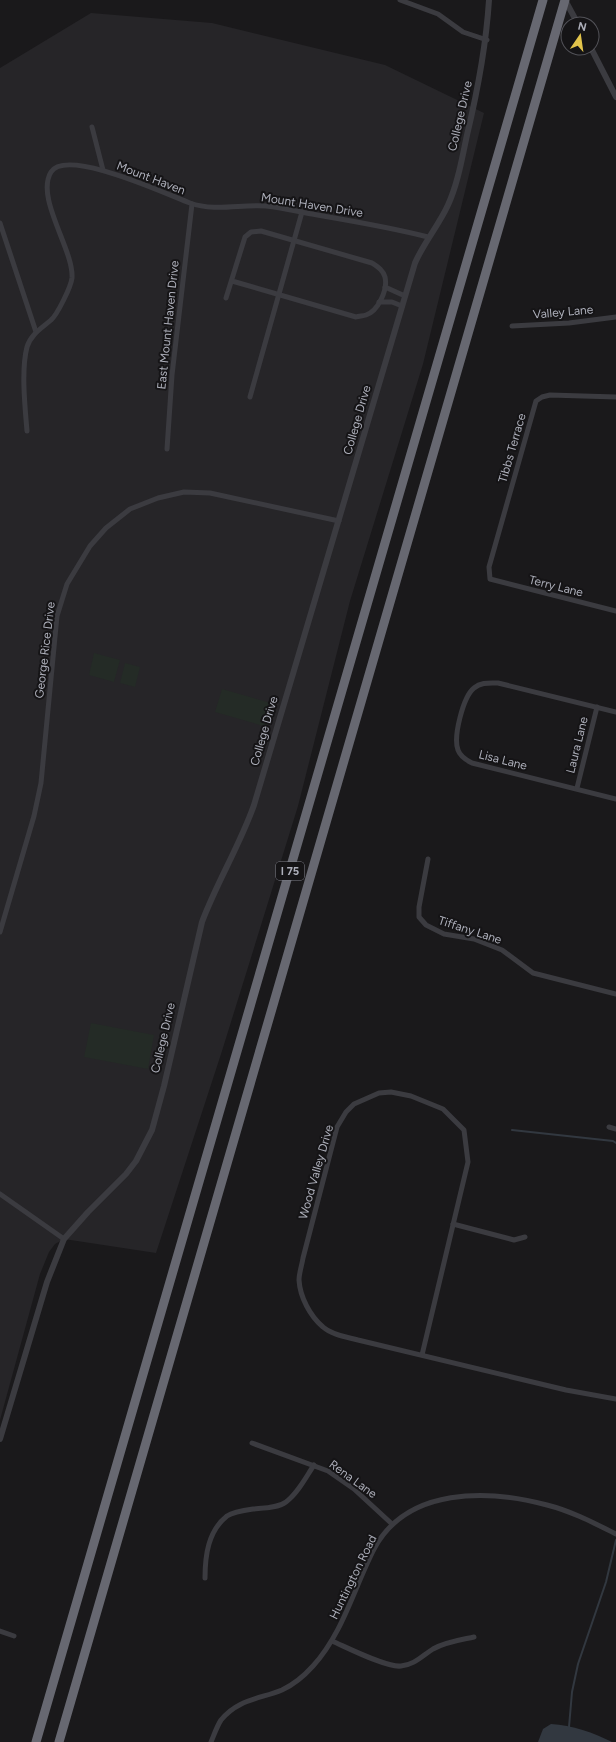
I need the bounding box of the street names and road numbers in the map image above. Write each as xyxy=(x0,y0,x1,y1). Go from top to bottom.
street label: College Drive xyxy=(445,79,475,153)
street label: Mount Haven xyxy=(115,158,188,198)
street label: Mount Haven Drive xyxy=(260,190,364,220)
street label: East Mount Haven Drive xyxy=(154,259,182,390)
street label: Valley Lane xyxy=(532,302,594,322)
street label: College Drive xyxy=(340,383,374,456)
street label: Tibbs Terrace xyxy=(495,411,529,484)
street label: Terry Lane xyxy=(527,573,585,600)
street label: George Rice Drive xyxy=(32,600,58,699)
street label: College Drive xyxy=(247,694,281,767)
street label: Laura Lane xyxy=(563,715,591,775)
street label: Lisa Lane xyxy=(477,747,529,773)
road number: I 75 xyxy=(276,862,304,880)
street label: Tiffany Lane xyxy=(437,913,504,947)
street label: College Drive xyxy=(148,1001,178,1075)
street label: Wood Valley Drive xyxy=(296,1123,336,1221)
street label: Rena Lane xyxy=(326,1457,380,1501)
street label: Huntington Road xyxy=(326,1532,380,1622)

